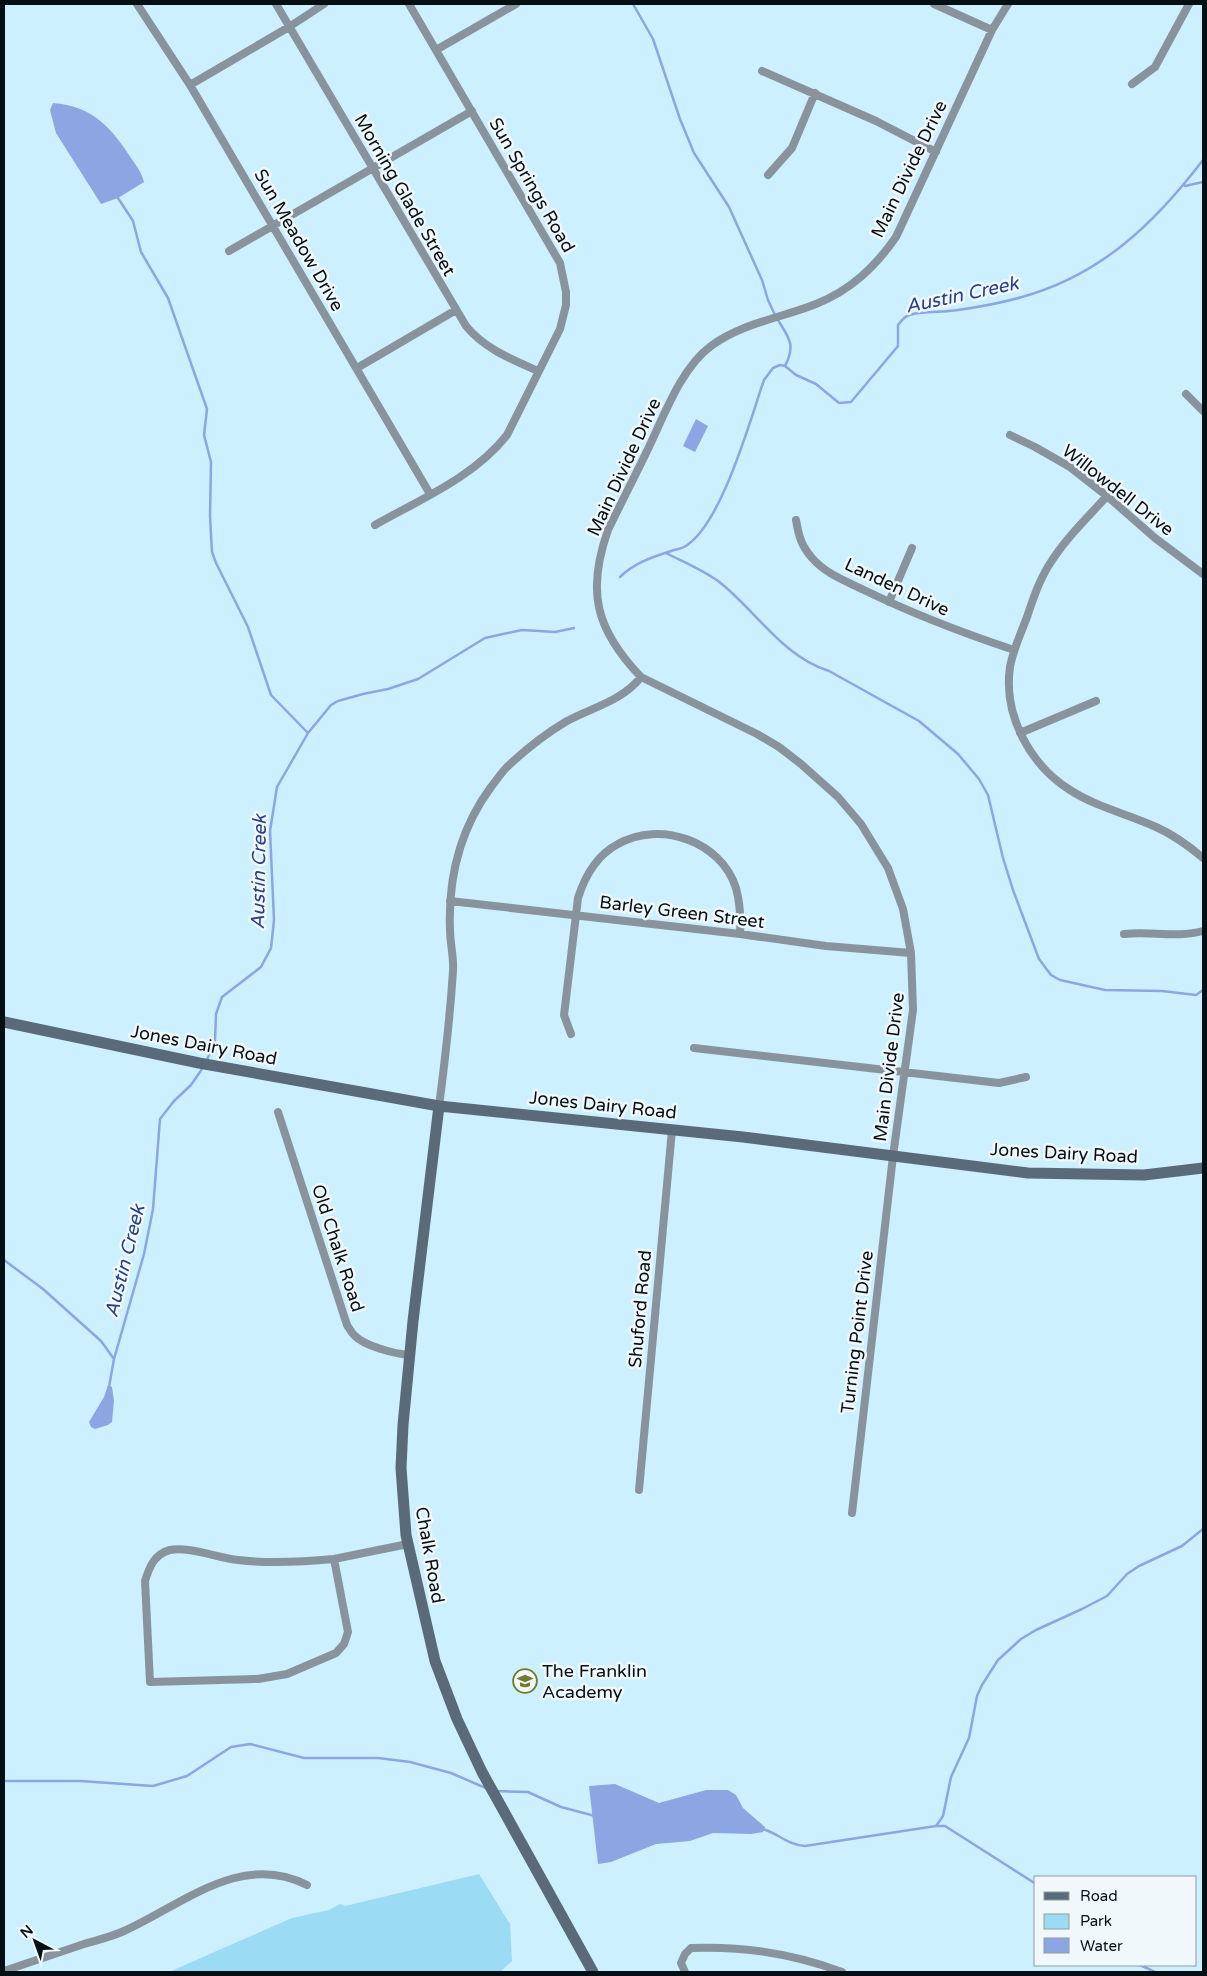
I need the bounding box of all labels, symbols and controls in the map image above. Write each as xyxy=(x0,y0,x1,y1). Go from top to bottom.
street label: Main Divide Drive xyxy=(866,97,952,241)
street label: Morning Glade Street xyxy=(350,110,460,280)
street label: Sun Springs Road xyxy=(484,114,580,256)
street label: Sun Meadow Drive xyxy=(249,165,349,315)
water label: Austin Creek xyxy=(903,272,1022,318)
street label: Main Divide Drive xyxy=(582,394,666,540)
street label: Willowdell Drive xyxy=(1058,439,1178,541)
street label: Landen Drive xyxy=(841,553,953,621)
water label: Austin Creek xyxy=(247,813,271,930)
street label: Barley Green Street xyxy=(598,891,766,933)
street label: Main Divide Drive xyxy=(869,991,909,1143)
street label: Jones Dairy Road xyxy=(129,1020,279,1070)
street label: Jones Dairy Road xyxy=(528,1086,678,1124)
street label: Jones Dairy Road xyxy=(989,1138,1139,1168)
street label: Old Chalk Road xyxy=(307,1181,369,1315)
water label: Austin Creek xyxy=(100,1201,150,1319)
street label: Shuford Road xyxy=(624,1249,656,1369)
street label: Turning Point Drive xyxy=(836,1249,878,1415)
street label: Chalk Road xyxy=(411,1505,449,1605)
place label: The Franklin Academy xyxy=(542,1660,647,1703)
school or university icon: The Franklin Academy xyxy=(512,1668,538,1694)
legend xyxy=(1034,1876,1197,1966)
text: Road xyxy=(1080,1887,1118,1905)
text: Park xyxy=(1080,1912,1112,1930)
north arrow xyxy=(10,1916,60,1966)
text: N xyxy=(17,1921,37,1942)
text: Water xyxy=(1080,1937,1123,1955)

